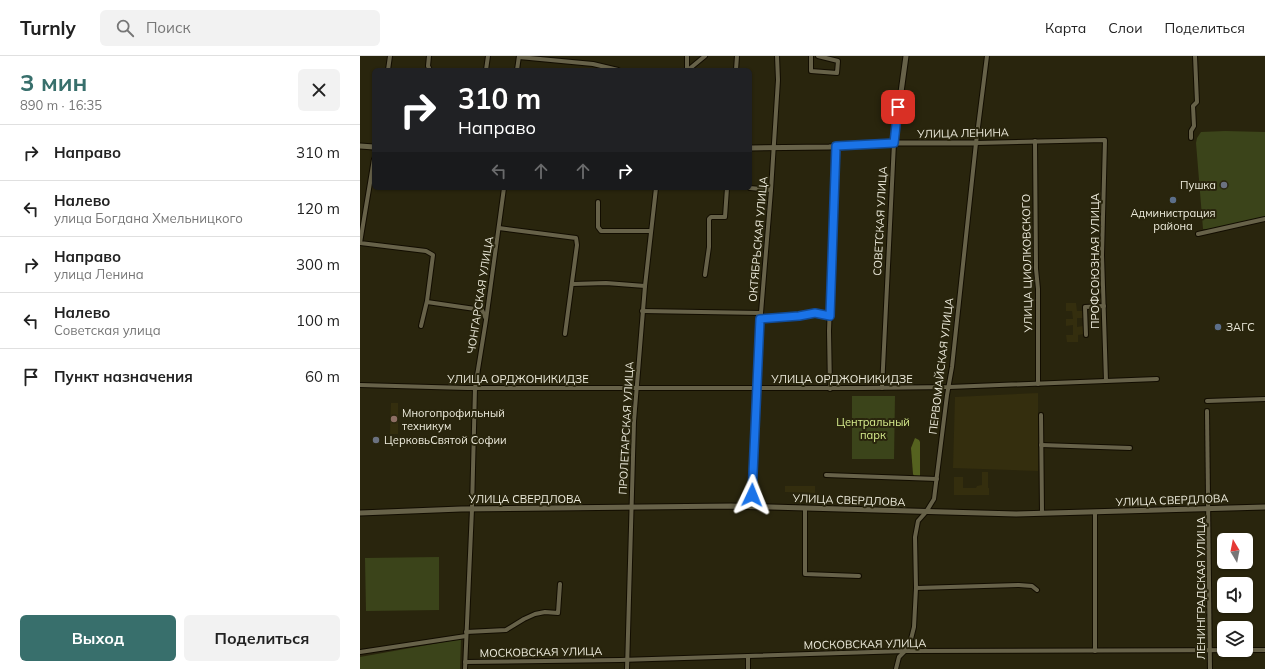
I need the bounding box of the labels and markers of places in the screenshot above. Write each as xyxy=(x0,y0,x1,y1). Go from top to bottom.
pin xyxy=(881,90,915,124)
place label: Пушка xyxy=(1180,178,1216,192)
marker: Пушка xyxy=(1219,180,1229,190)
marker: Администрация района xyxy=(1168,195,1178,205)
place label: Администрация района xyxy=(1130,206,1216,233)
place label: ЗАГС xyxy=(1226,320,1255,334)
marker: ЗАГС xyxy=(1213,322,1223,332)
place label: Многопрофильный техникум xyxy=(402,406,505,433)
marker: Многопрофильный техникум xyxy=(389,414,399,424)
place label: ЦерковьСвятой Софии xyxy=(384,433,507,447)
marker: ЦерковьСвятой Софии xyxy=(371,435,381,445)

